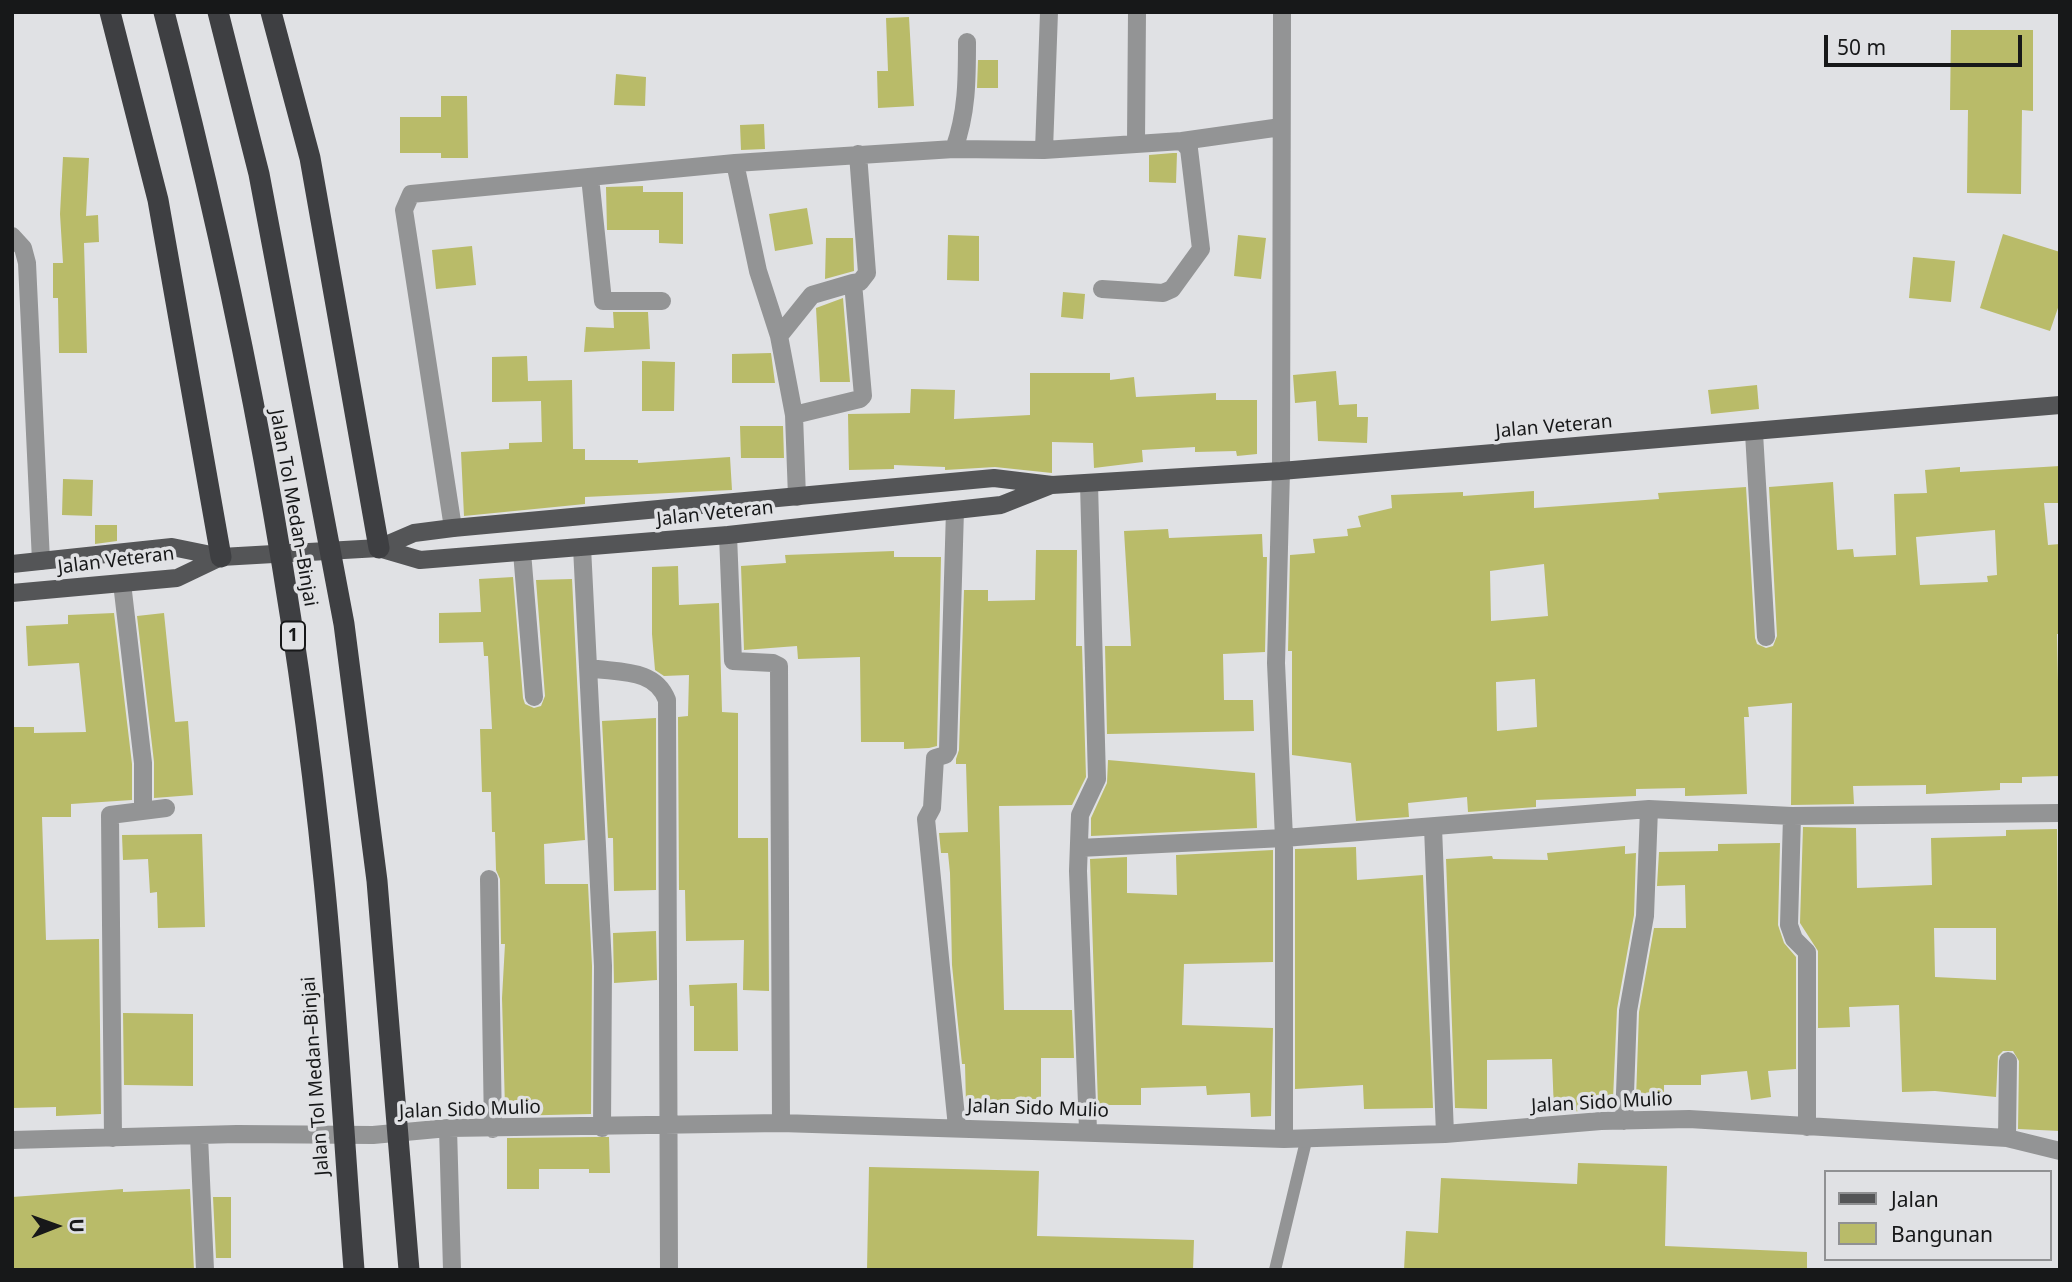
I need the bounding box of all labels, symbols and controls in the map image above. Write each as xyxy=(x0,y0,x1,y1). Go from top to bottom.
scale bar xyxy=(1827,21,2025,65)
text: 50 m xyxy=(1837,33,1886,61)
street label: Jalan Tol Medan–Binjai xyxy=(264,408,322,608)
street label: Jalan Veteran xyxy=(1495,411,1613,443)
street label: Jalan Veteran xyxy=(655,497,775,531)
street label: Jalan Veteran xyxy=(56,543,176,579)
road number: 1 xyxy=(281,622,305,650)
street label: Jalan Tol Medan–Binjai xyxy=(298,976,334,1176)
street label: Jalan Sido Mulio xyxy=(1531,1088,1673,1118)
street label: Jalan Sido Mulio xyxy=(967,1095,1109,1123)
street label: Jalan Sido Mulio xyxy=(399,1096,541,1124)
legend xyxy=(1824,1170,2051,1261)
text: Jalan xyxy=(1891,1185,1939,1213)
north arrow xyxy=(21,1191,91,1261)
text: U xyxy=(64,1218,90,1233)
text: Bangunan xyxy=(1891,1220,1993,1248)

